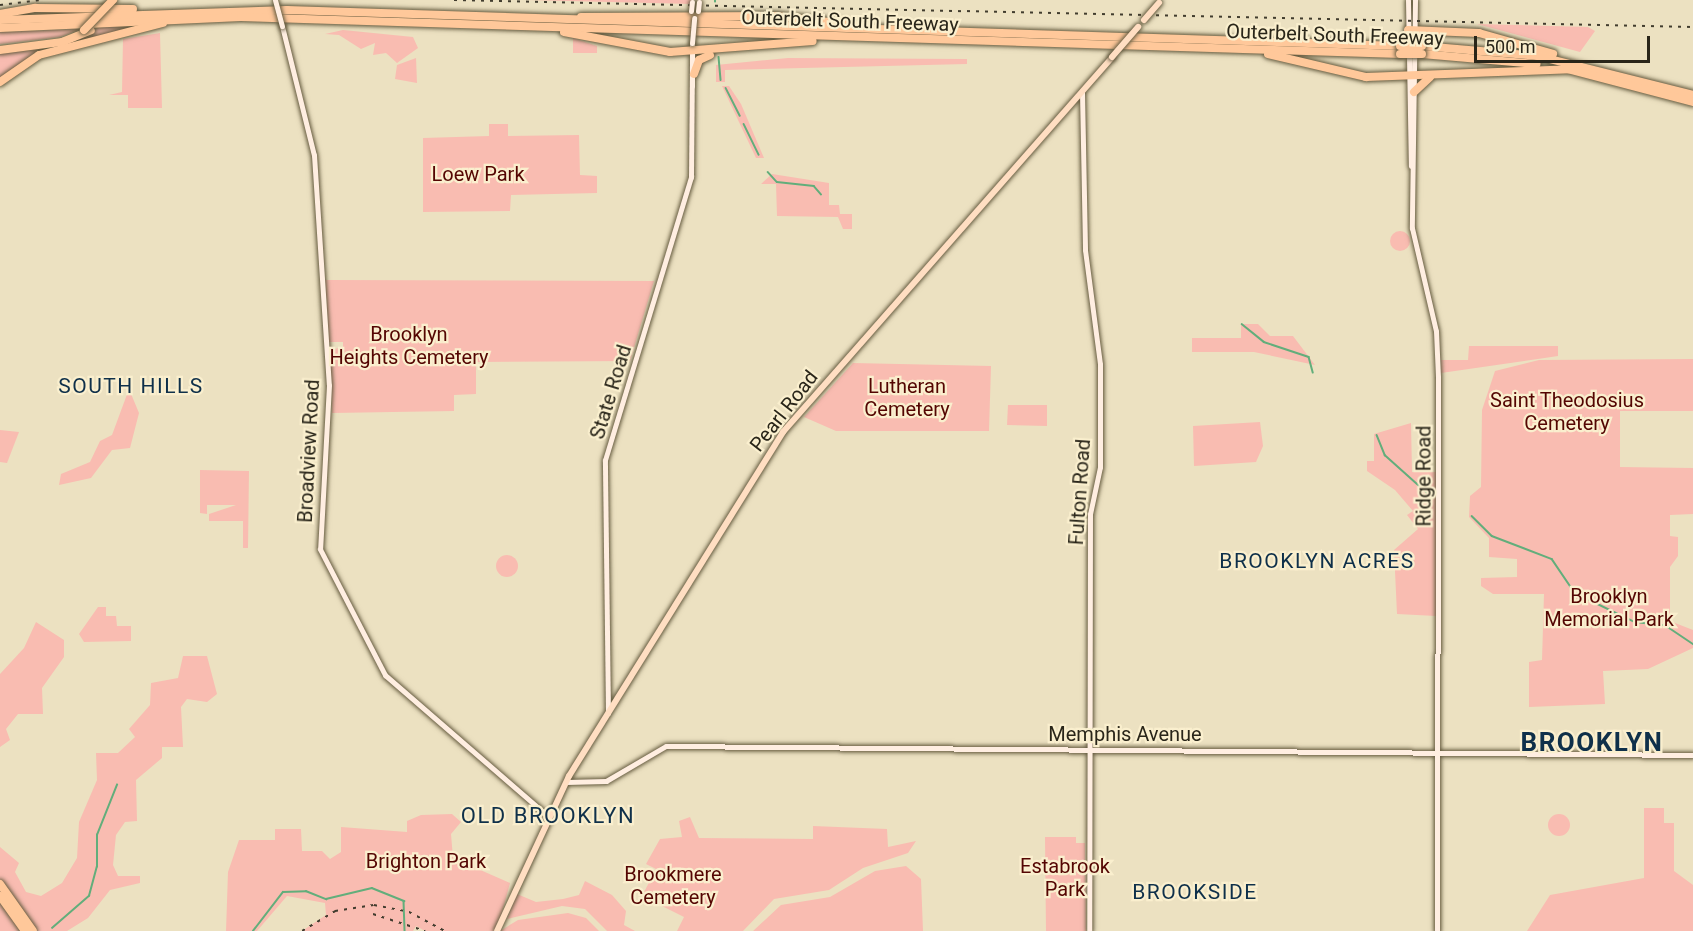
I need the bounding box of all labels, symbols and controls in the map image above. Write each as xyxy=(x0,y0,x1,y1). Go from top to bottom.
street label: Outerbelt South Freeway xyxy=(741,5,959,37)
street label: Outerbelt South Freeway xyxy=(1226,19,1444,51)
scale bar xyxy=(1477,24,1652,62)
text: 500 m xyxy=(1485,36,1536,57)
park label: Loew Park xyxy=(431,162,525,186)
park label: Brooklyn Heights Cemetery xyxy=(329,322,489,369)
street label: State Road xyxy=(585,342,637,442)
street label: Pearl Road xyxy=(745,366,823,456)
district label: SOUTH HILLS xyxy=(58,373,204,399)
park label: Lutheran Cemetery xyxy=(864,374,950,421)
street label: Broadview Road xyxy=(293,379,325,523)
park label: Saint Theodosius Cemetery xyxy=(1490,389,1644,436)
street label: Ridge Road xyxy=(1412,425,1436,527)
street label: Fulton Road xyxy=(1064,438,1096,546)
district label: BROOKLYN ACRES xyxy=(1219,548,1415,574)
park label: Brooklyn Memorial Park xyxy=(1544,585,1674,632)
street label: Memphis Avenue xyxy=(1048,722,1202,746)
district label: BROOKLYN xyxy=(1521,727,1663,759)
district label: OLD BROOKLYN xyxy=(461,803,635,829)
park label: Brighton Park xyxy=(366,849,486,873)
park label: Estabrook Park xyxy=(1020,854,1110,901)
park label: Brookmere Cemetery xyxy=(624,863,722,910)
district label: BROOKSIDE xyxy=(1132,879,1258,905)

